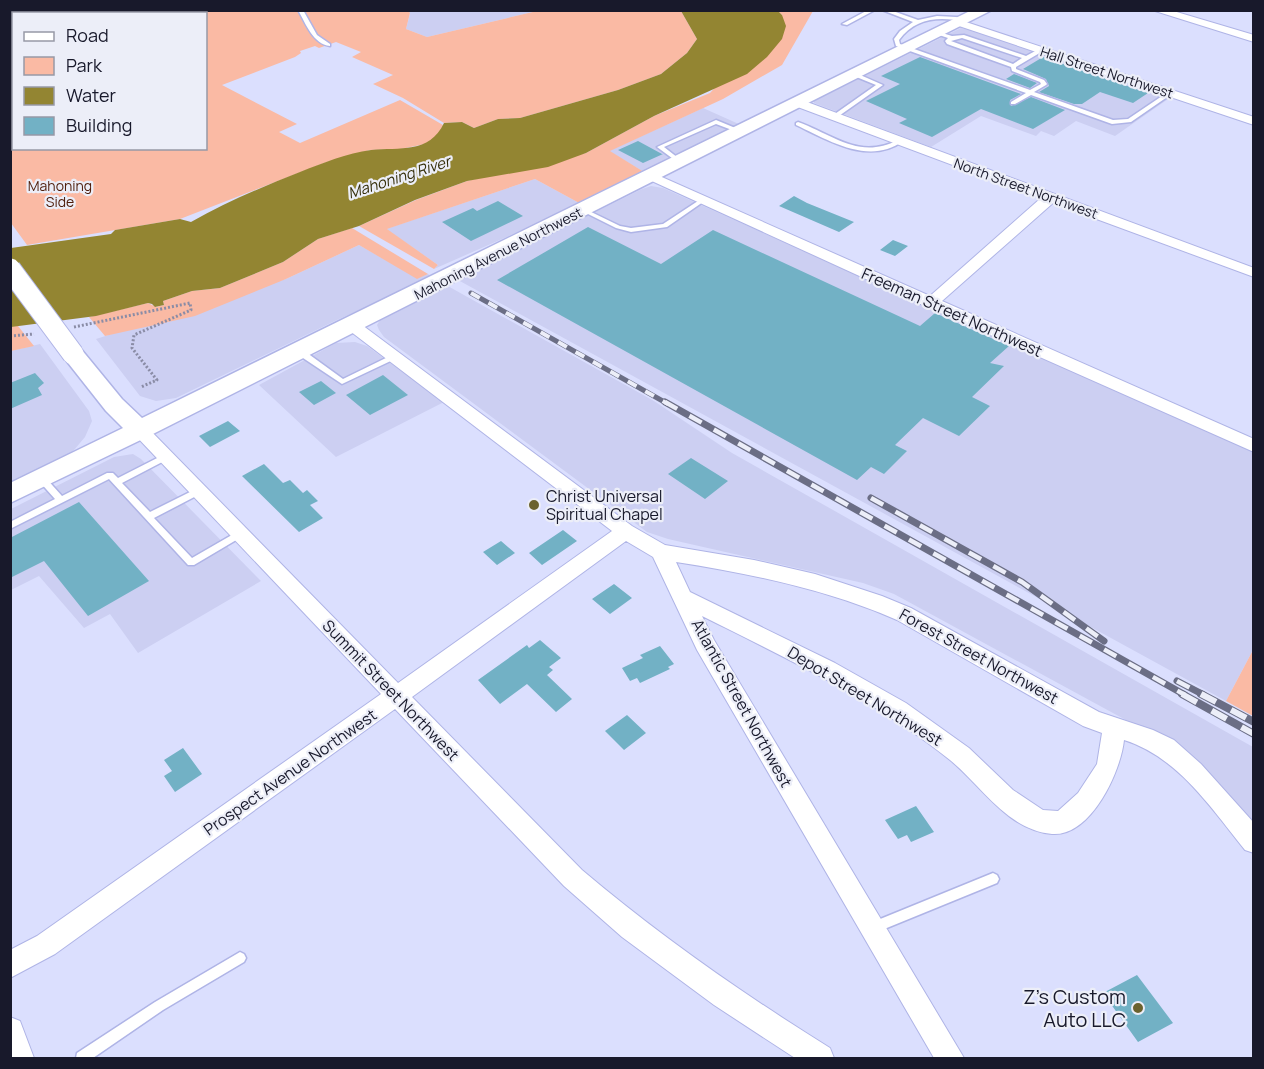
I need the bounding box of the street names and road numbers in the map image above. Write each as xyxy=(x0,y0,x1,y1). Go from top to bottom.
street label: Hall Street Northwest xyxy=(1038,41,1176,103)
street label: North Street Northwest xyxy=(951,153,1101,223)
street label: Mahoning Avenue Northwest xyxy=(411,202,586,304)
street label: Freeman Street Northwest xyxy=(858,262,1046,362)
street label: Forest Street Northwest xyxy=(896,603,1062,709)
street label: Summit Street Northwest xyxy=(318,615,464,765)
street label: Atlantic Street Northwest xyxy=(687,615,797,791)
street label: Depot Street Northwest xyxy=(784,641,946,751)
street label: Prospect Avenue Northwest xyxy=(199,704,381,840)

